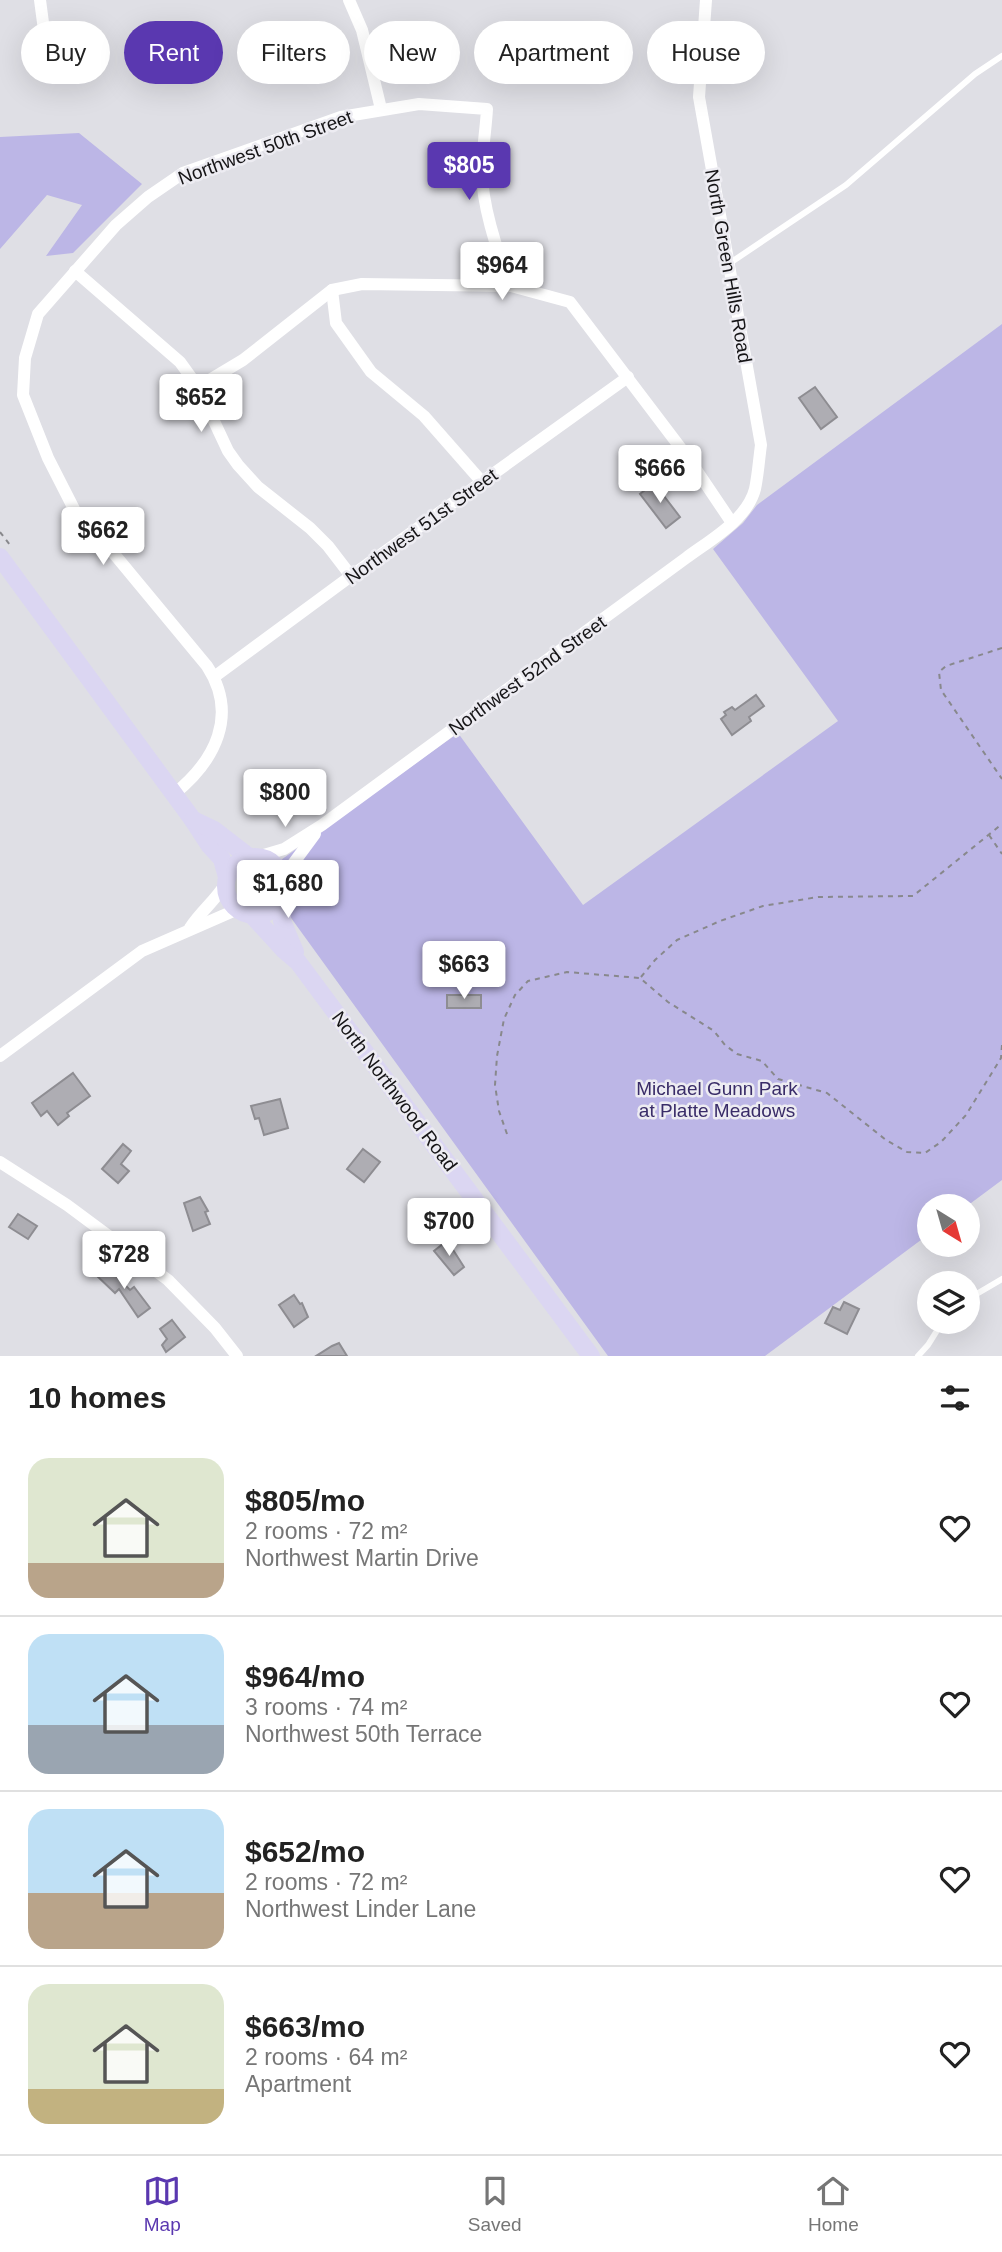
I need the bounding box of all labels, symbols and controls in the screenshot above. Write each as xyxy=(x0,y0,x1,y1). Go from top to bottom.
chip: Buy xyxy=(21,21,110,84)
chip: Rent xyxy=(124,21,223,84)
chip: Filters xyxy=(237,21,350,84)
chip: New xyxy=(364,21,460,84)
chip: Apartment xyxy=(474,21,633,84)
chip: House xyxy=(647,21,765,84)
street label: Northwest 50th Street xyxy=(175,106,356,189)
pin: $805 xyxy=(428,142,510,202)
text: $805 xyxy=(443,152,495,178)
street label: North Green Hills Road xyxy=(701,168,756,365)
pin: $964 xyxy=(461,243,543,302)
text: $964 xyxy=(476,252,528,278)
pin: $652 xyxy=(160,374,242,434)
text: $652 xyxy=(175,384,227,410)
pin: $666 xyxy=(619,446,701,505)
text: $666 xyxy=(634,455,686,481)
street label: Northwest 51st Street xyxy=(341,464,502,589)
pin: $662 xyxy=(62,508,144,567)
text: $662 xyxy=(77,517,129,543)
street label: Northwest 52nd Street xyxy=(445,611,611,739)
pin: $800 xyxy=(244,770,326,829)
text: $800 xyxy=(259,779,311,805)
pin: $1,680 xyxy=(231,860,345,920)
text: $1,680 xyxy=(253,870,323,896)
pin: $663 xyxy=(423,942,505,1001)
text: $663 xyxy=(438,951,490,977)
street label: North Northwood Road xyxy=(328,1007,461,1175)
park label: Michael Gunn Park at Platte Meadows xyxy=(636,1078,798,1121)
north arrow xyxy=(917,1194,980,1256)
map controls xyxy=(917,1194,980,1334)
pin: $700 xyxy=(408,1198,490,1258)
text: $700 xyxy=(423,1208,475,1234)
pin: $728 xyxy=(83,1232,165,1291)
text: $728 xyxy=(98,1241,150,1267)
button: layers xyxy=(917,1271,980,1334)
icon: filters xyxy=(936,1379,974,1417)
text: 10 homes xyxy=(28,1381,166,1414)
text: $805/mo xyxy=(245,1484,365,1517)
icon: home xyxy=(84,1486,168,1570)
icon: heart xyxy=(936,1509,974,1547)
text: 2 rooms · 72 m² xyxy=(245,1518,407,1544)
text: Northwest Martin Drive xyxy=(245,1545,479,1571)
text: $964/mo xyxy=(245,1660,365,1693)
icon: home xyxy=(84,1662,168,1746)
icon: heart xyxy=(936,1685,974,1723)
text: 3 rooms · 74 m² xyxy=(245,1694,407,1720)
text: Northwest 50th Terrace xyxy=(245,1721,482,1747)
text: $652/mo xyxy=(245,1835,365,1868)
icon: home xyxy=(84,1837,168,1921)
icon: heart xyxy=(936,1860,974,1898)
text: 2 rooms · 72 m² xyxy=(245,1869,407,1895)
text: Northwest Linder Lane xyxy=(245,1896,476,1922)
text: $663/mo xyxy=(245,2010,365,2043)
icon: home xyxy=(84,2012,168,2096)
icon: heart xyxy=(936,2035,974,2073)
text: 2 rooms · 64 m² xyxy=(245,2044,407,2070)
text: Apartment xyxy=(245,2071,351,2097)
tab: Map xyxy=(143,2172,181,2236)
tab: Saved xyxy=(468,2172,522,2236)
tab: Home xyxy=(808,2172,859,2236)

